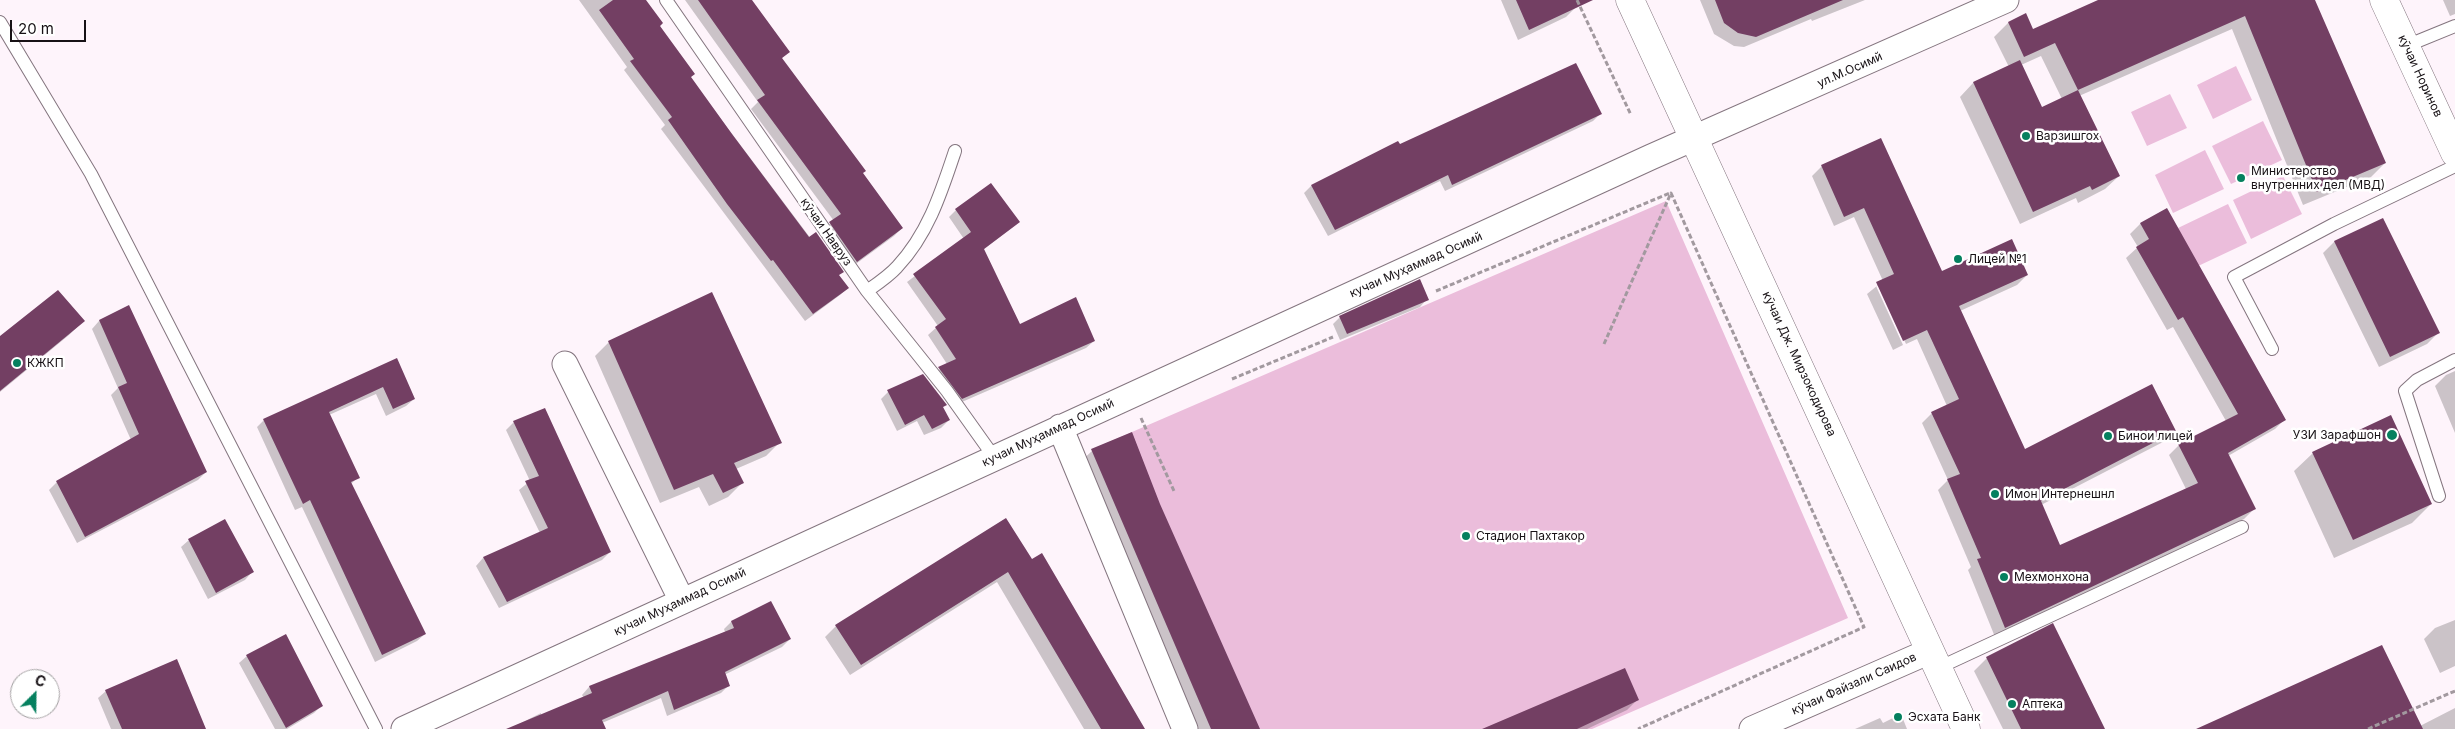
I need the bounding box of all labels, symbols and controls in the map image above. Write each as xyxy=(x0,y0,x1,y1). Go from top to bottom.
scale bar xyxy=(12,10,89,42)
text: 20 m xyxy=(18,19,54,38)
street label: кӯчаи Норинов xyxy=(2395,33,2445,119)
street label: ул.М.Осимй xyxy=(1815,49,1885,91)
place label: Варзишгох xyxy=(2036,129,2099,143)
marker: Варзишгох xyxy=(2020,130,2032,142)
place label: Министерство внутренних дел (МВД) xyxy=(2251,164,2385,192)
marker: Министерство внутренних дел (МВД) xyxy=(2235,172,2247,184)
street label: кӯчаи Навруз xyxy=(797,195,855,269)
street label: кучаи Муҳаммад Осимй xyxy=(1347,229,1485,301)
place label: Лицей №1 xyxy=(1968,252,2027,266)
marker: Лицей №1 xyxy=(1952,253,1964,265)
street label: кӯчаи Дж. Мирзокодирова xyxy=(1759,289,1839,439)
place label: КЖКП xyxy=(27,356,64,370)
marker: КЖКП xyxy=(11,357,23,369)
street label: кучаи Муҳаммад Осимй xyxy=(980,396,1116,470)
place label: УЗИ Зарафшон xyxy=(2293,428,2381,442)
marker: УЗИ Зарафшон xyxy=(2385,428,2399,442)
place label: Бинои лицей xyxy=(2118,429,2193,443)
marker: Бинои лицей xyxy=(2102,430,2114,442)
place label: Имон Интернешнл xyxy=(2005,487,2115,501)
marker: Имон Интернешнл xyxy=(1989,488,2001,500)
place label: Стадион Пахтакор xyxy=(1476,529,1585,543)
marker: Стадион Пахтакор xyxy=(1460,530,1472,542)
street label: кучаи Муҳаммад Осимй xyxy=(612,565,748,639)
place label: Мехмонхона xyxy=(2014,570,2089,584)
marker: Мехмонхона xyxy=(1998,571,2010,583)
street label: кӯчаи Файзали Саидов xyxy=(1789,650,1919,718)
north arrow xyxy=(10,669,60,719)
text: С xyxy=(33,671,49,690)
place label: Аптека xyxy=(2022,697,2063,711)
marker: Аптека xyxy=(2006,698,2018,710)
place label: Эсхата Банк xyxy=(1908,710,1980,724)
marker: Эсхата Банк xyxy=(1892,711,1904,723)

